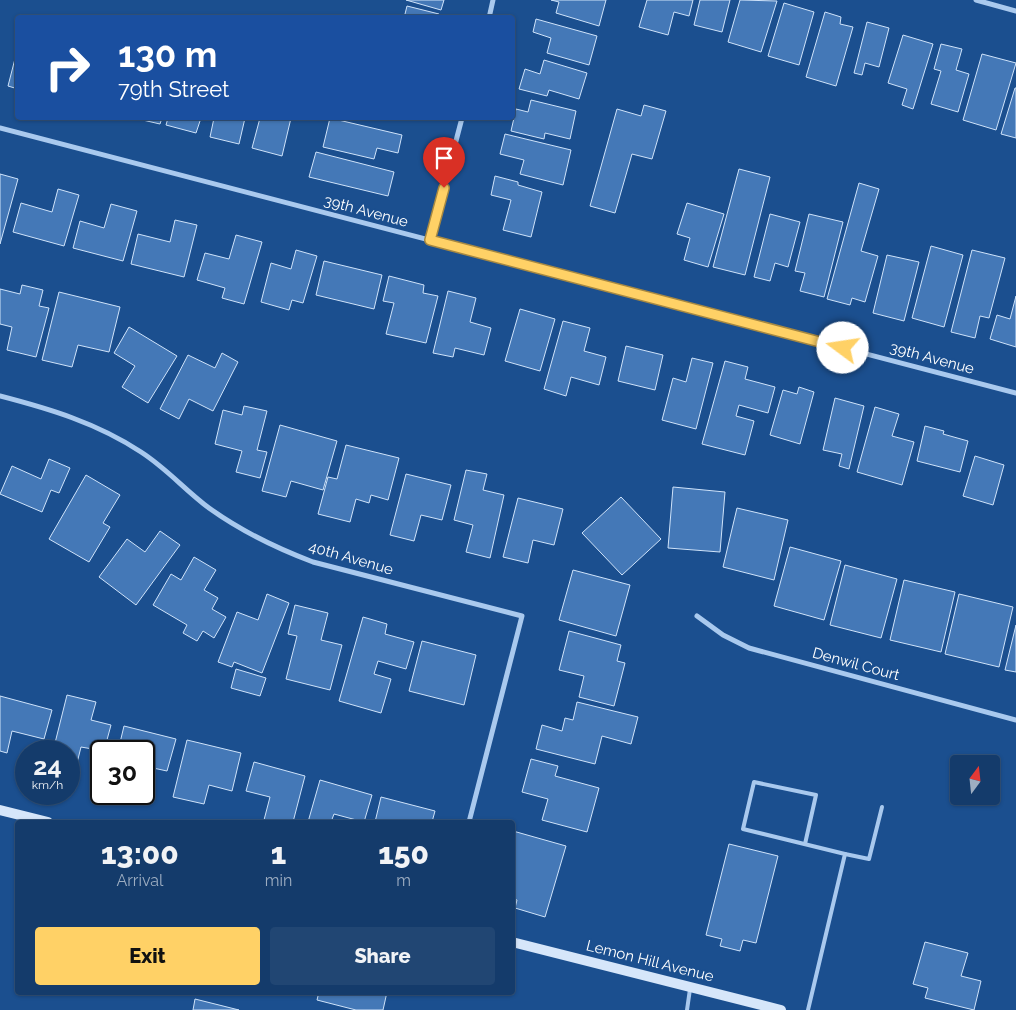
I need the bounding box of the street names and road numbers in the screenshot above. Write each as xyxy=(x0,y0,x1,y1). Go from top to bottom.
street label: 39th Avenue xyxy=(322,191,410,231)
street label: 39th Avenue xyxy=(888,338,976,378)
street label: 40th Avenue xyxy=(307,537,396,579)
street label: Denwil Court xyxy=(810,644,902,684)
street label: Lemon Hill Avenue xyxy=(584,936,716,986)

